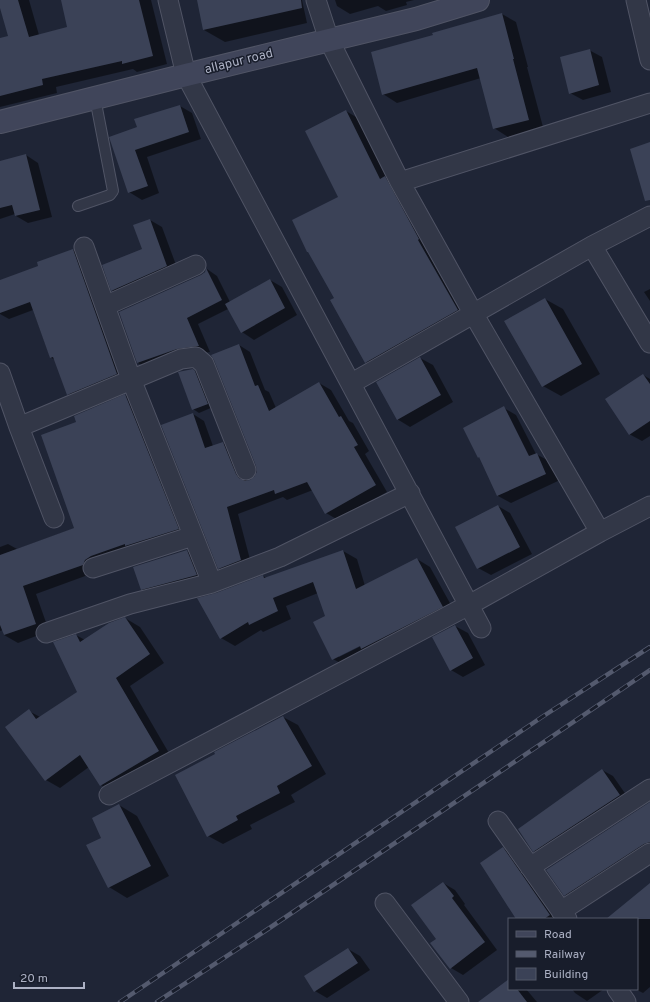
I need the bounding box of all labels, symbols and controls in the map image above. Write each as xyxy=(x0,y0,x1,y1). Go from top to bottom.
street label: allapur road xyxy=(203,46,275,78)
legend xyxy=(508,918,638,990)
text: Road xyxy=(544,927,572,943)
text: Railway xyxy=(544,947,585,963)
scale bar xyxy=(14,964,84,990)
text: Building xyxy=(544,967,588,983)
text: 20 m xyxy=(20,971,48,987)

